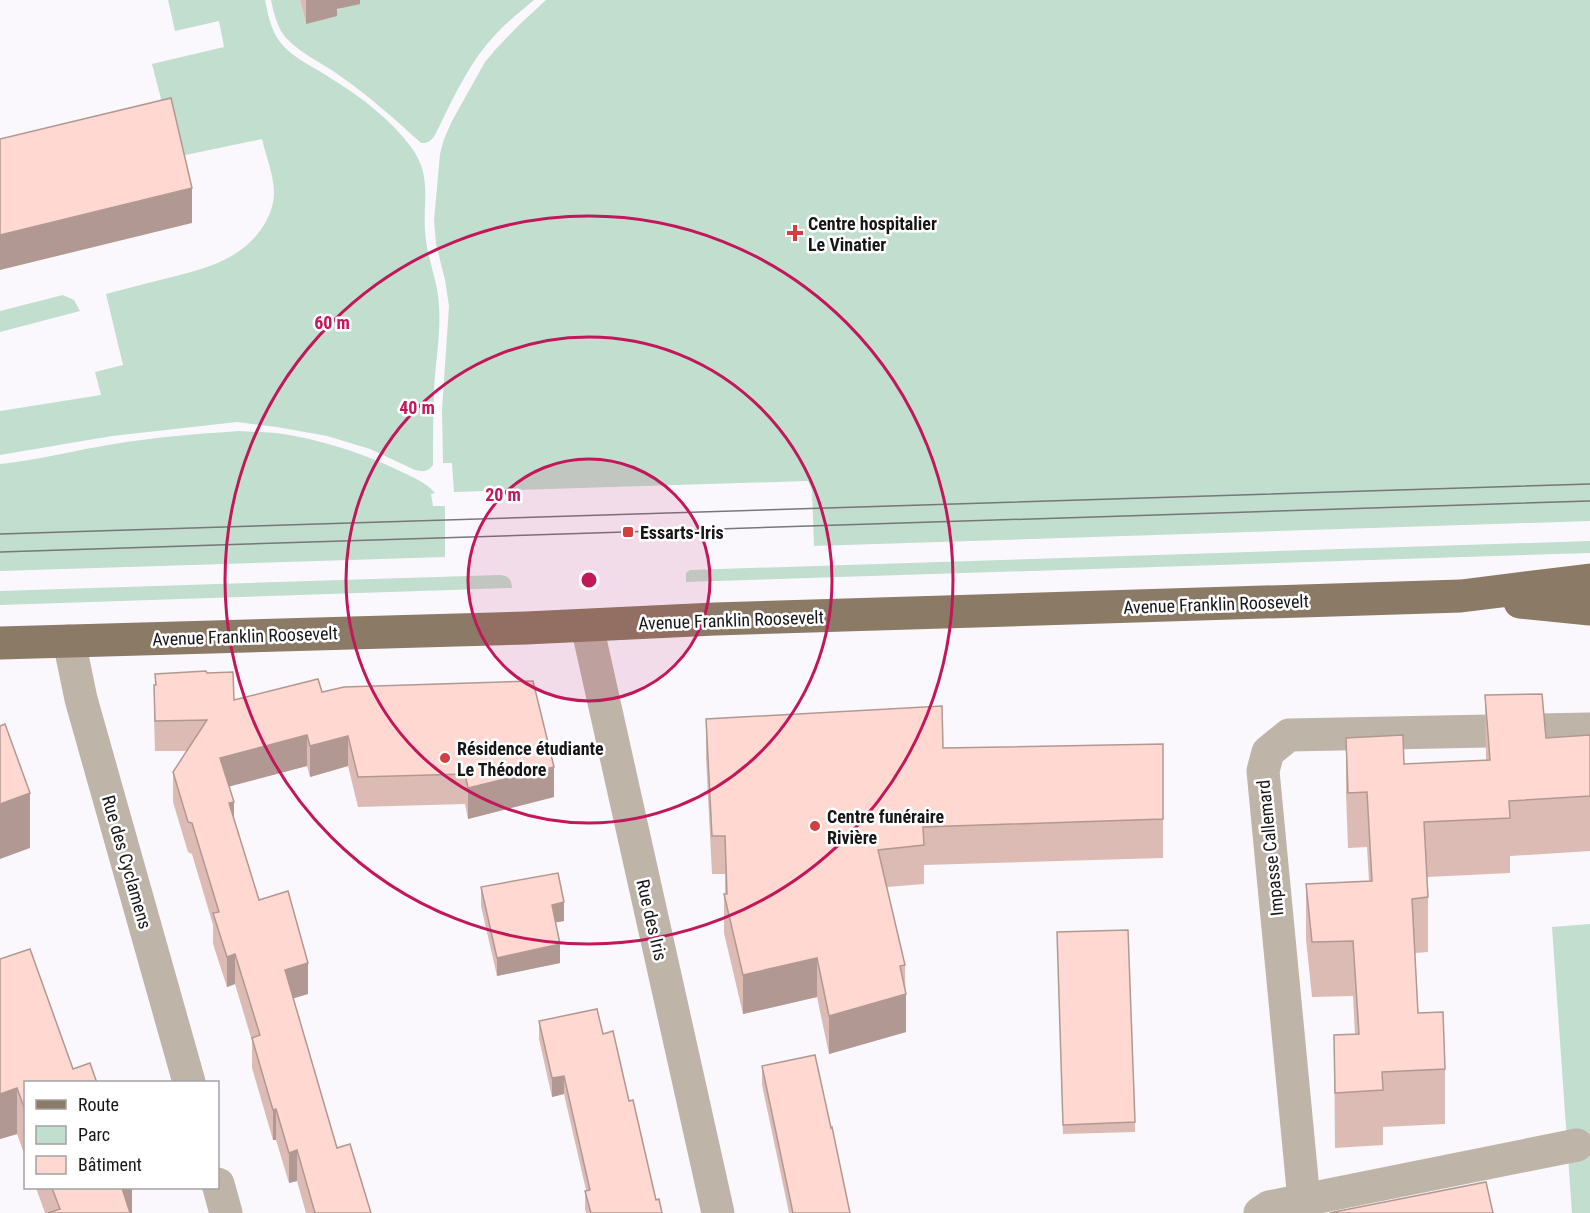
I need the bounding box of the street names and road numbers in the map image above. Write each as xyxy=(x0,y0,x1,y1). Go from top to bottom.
street label: Avenue Franklin Roosevelt xyxy=(1123,590,1309,618)
street label: Avenue Franklin Roosevelt xyxy=(638,606,824,634)
street label: Avenue Franklin Roosevelt xyxy=(152,622,338,650)
street label: Impasse Callemard xyxy=(1252,779,1288,917)
street label: Rue des Cyclamens xyxy=(98,793,156,931)
street label: Rue des Iris xyxy=(632,877,672,963)

